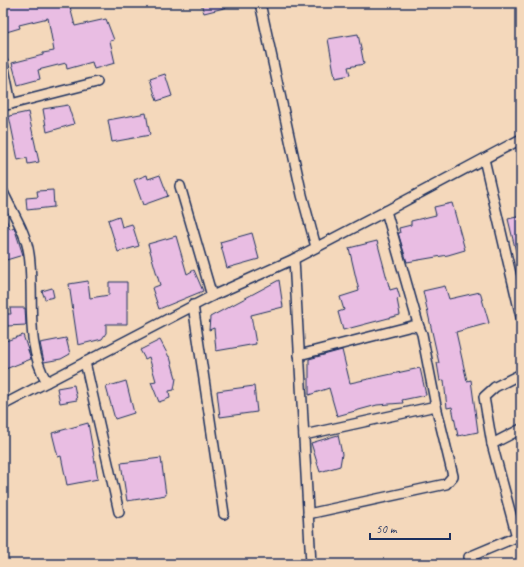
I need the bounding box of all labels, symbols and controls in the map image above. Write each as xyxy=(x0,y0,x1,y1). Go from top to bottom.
scale bar xyxy=(370,515,450,541)
text: 50 m xyxy=(376,521,398,537)

